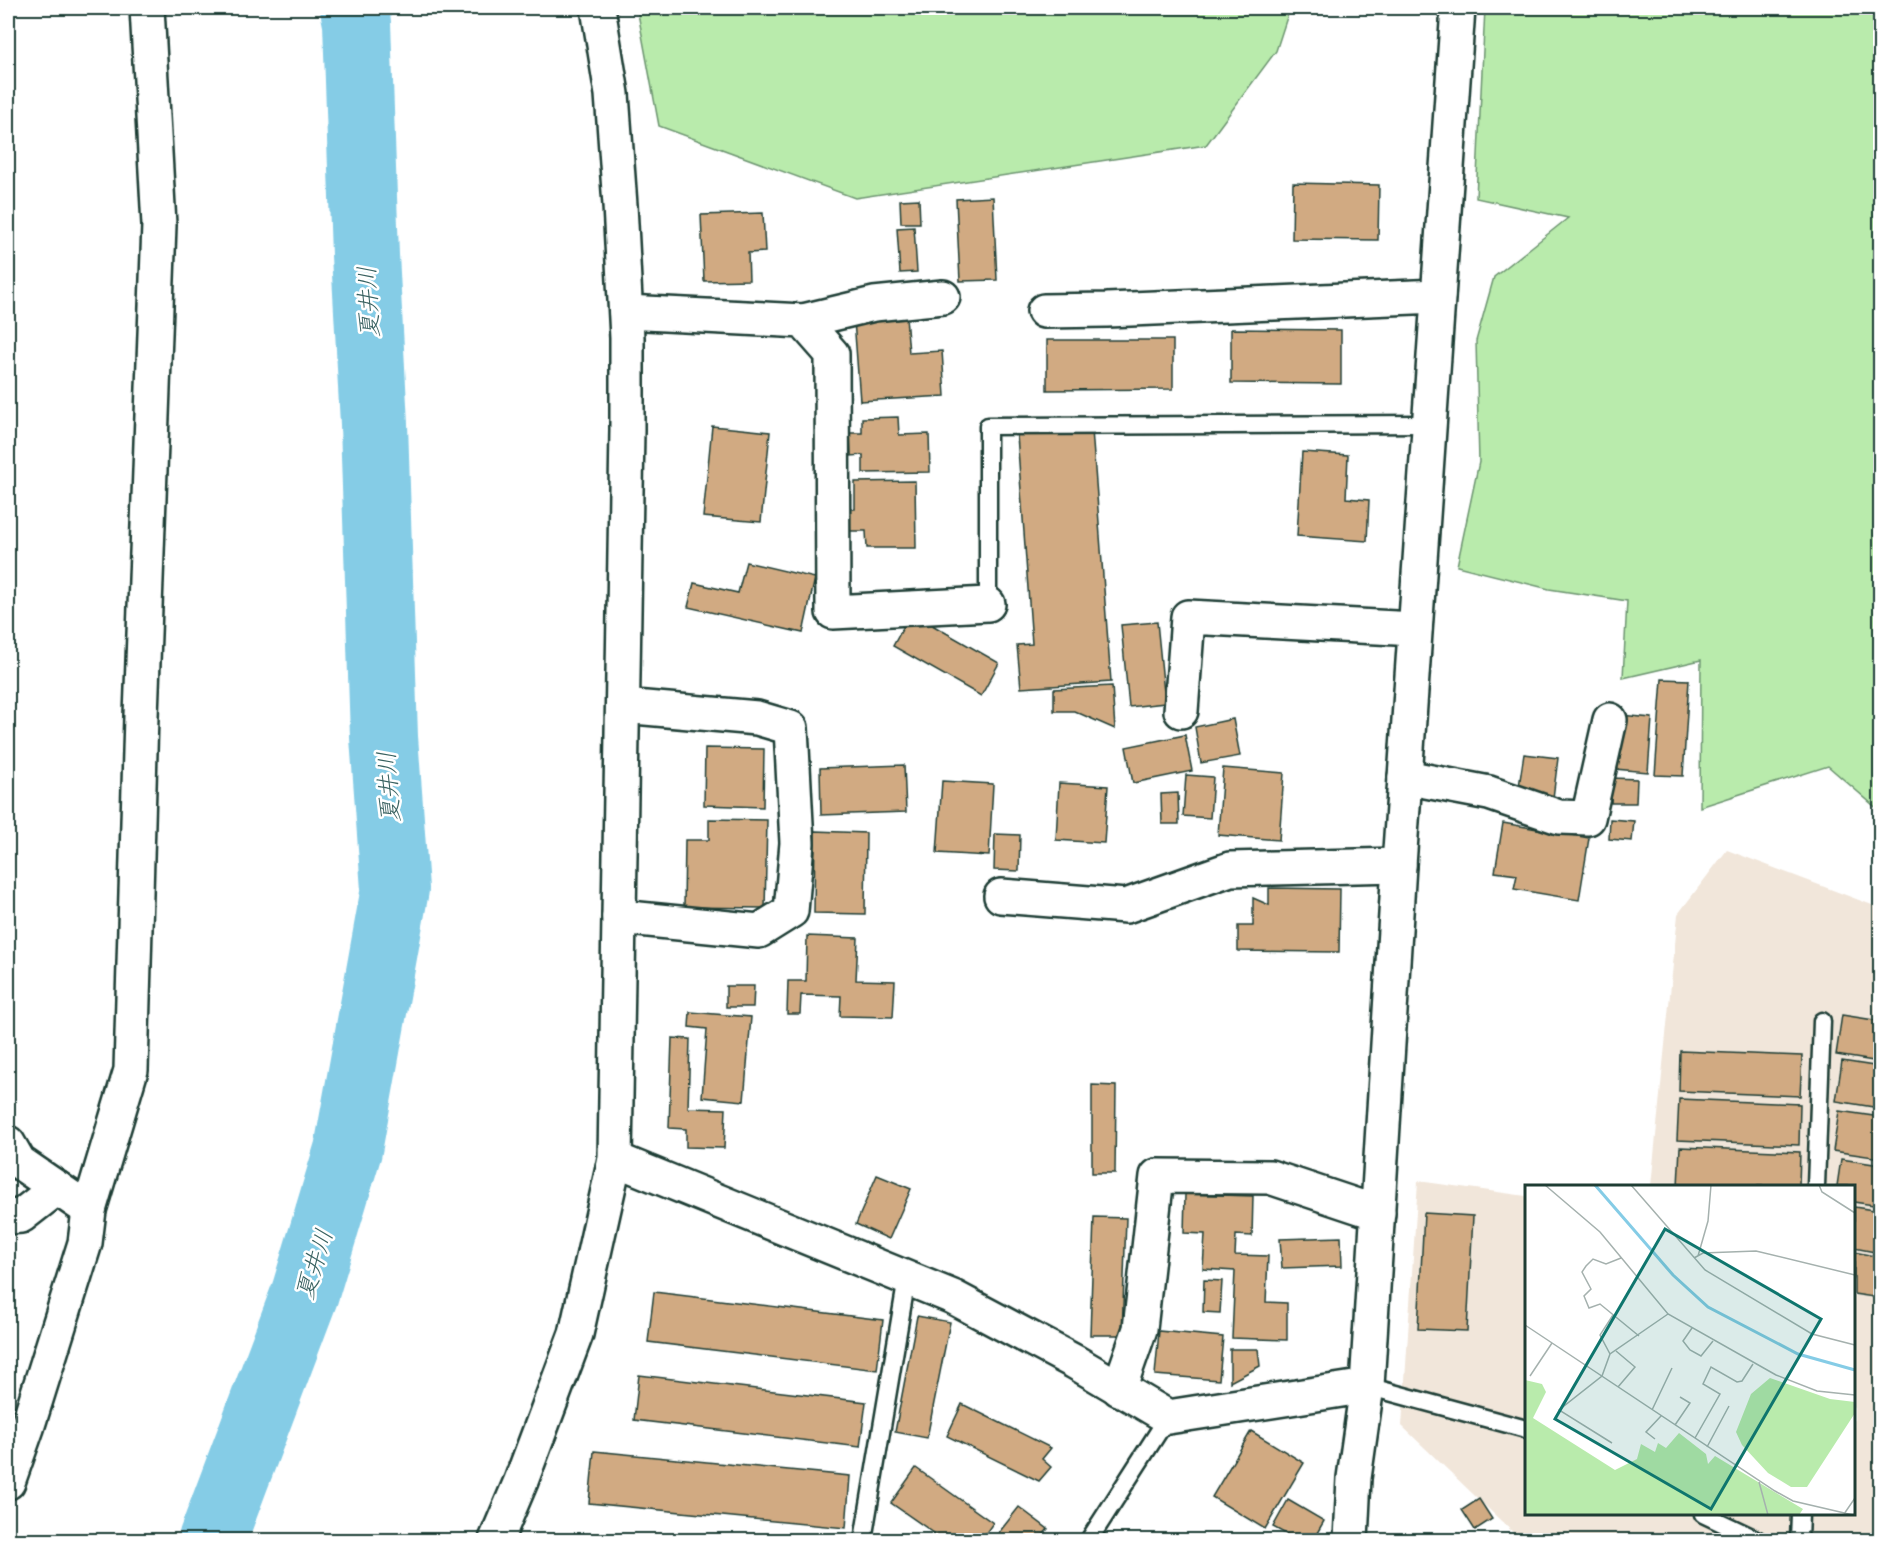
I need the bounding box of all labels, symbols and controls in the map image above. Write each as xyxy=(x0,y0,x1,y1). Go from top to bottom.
water label: 夏井川 xyxy=(352,265,384,339)
water label: 夏井川 xyxy=(371,750,405,824)
inset map xyxy=(1525,1185,1855,1515)
water label: 夏井川 xyxy=(290,1225,338,1303)

